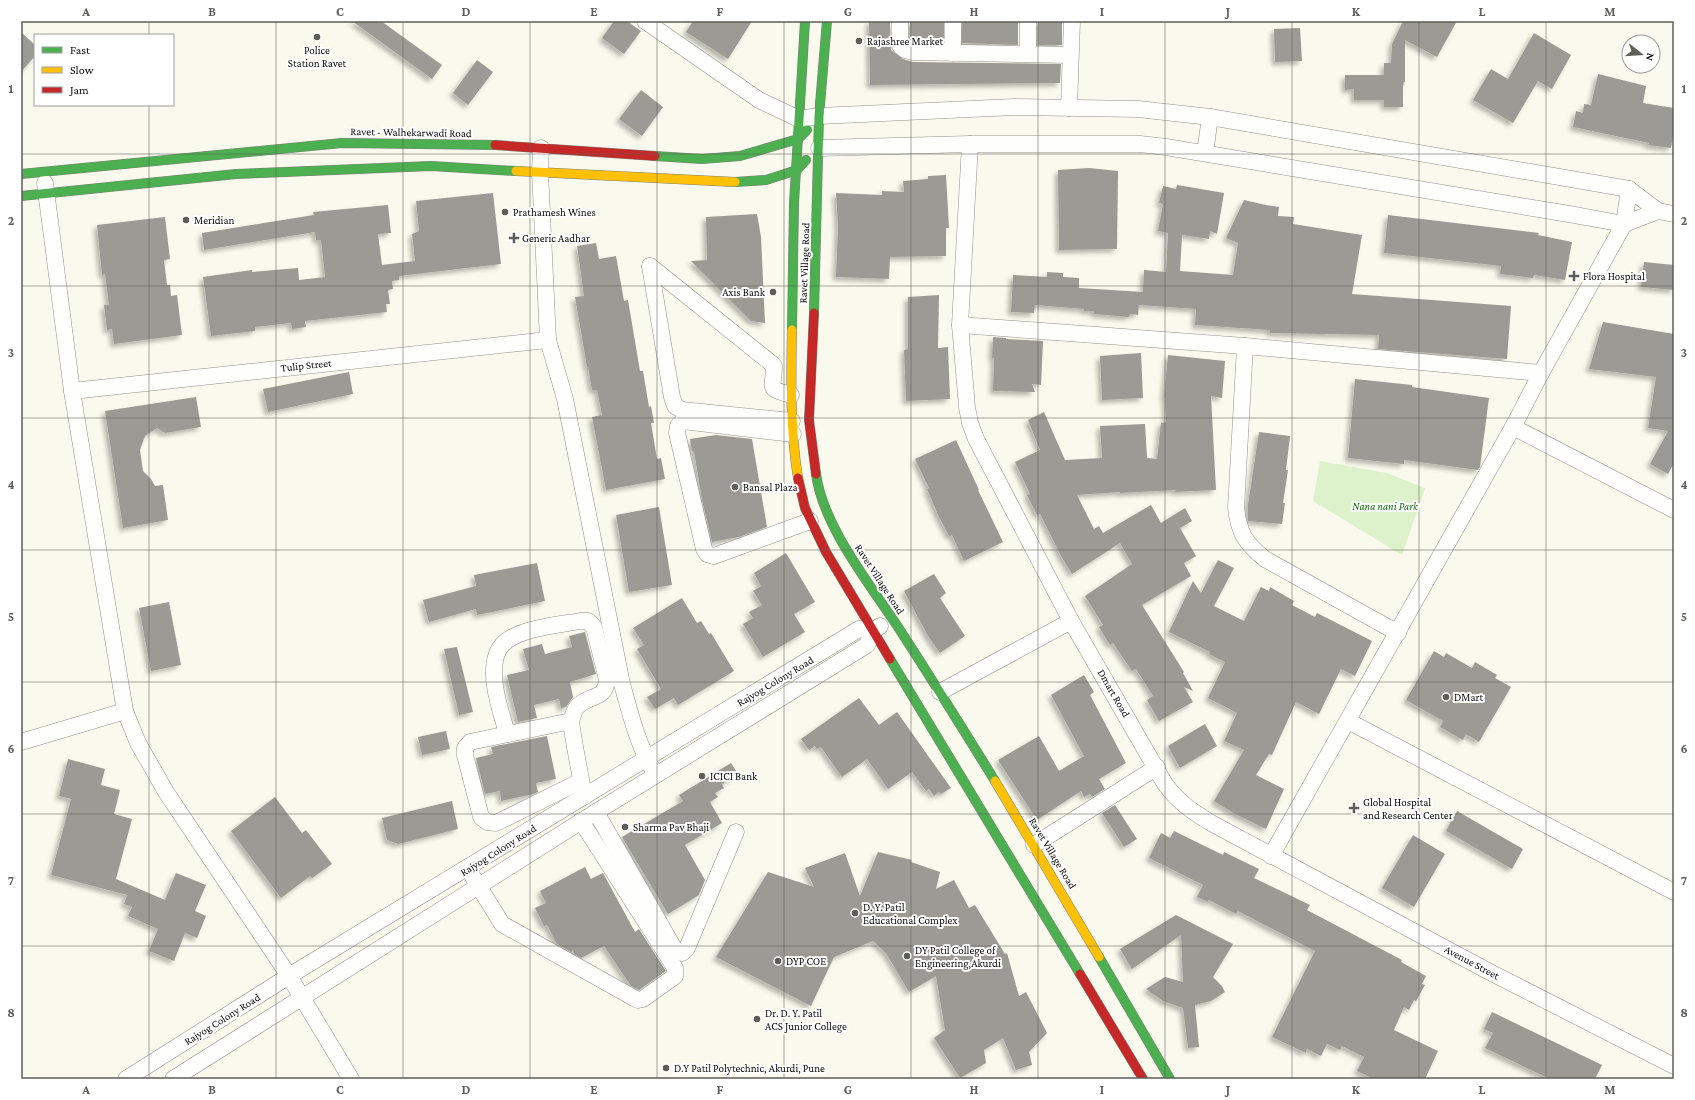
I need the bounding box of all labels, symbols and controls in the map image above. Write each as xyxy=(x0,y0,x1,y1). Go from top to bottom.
text: A xyxy=(81,4,90,19)
text: B xyxy=(208,4,216,19)
text: C xyxy=(336,4,344,19)
text: D xyxy=(462,4,471,19)
text: E xyxy=(590,4,598,19)
text: F xyxy=(717,4,724,19)
text: G xyxy=(844,4,852,19)
text: H xyxy=(970,4,979,19)
text: I xyxy=(1100,4,1104,19)
text: J xyxy=(1224,4,1230,19)
text: K xyxy=(1352,4,1361,19)
text: L xyxy=(1479,4,1486,19)
text: M xyxy=(1604,4,1616,19)
marker: Police Station Ravet xyxy=(312,32,322,42)
legend xyxy=(34,34,174,106)
north arrow xyxy=(1621,34,1661,74)
place label: Rajashree Market xyxy=(867,35,944,48)
marker: Rajashree Market xyxy=(854,36,864,46)
text: Fast xyxy=(70,43,91,57)
place label: Police Station Ravet xyxy=(288,44,346,69)
text: N xyxy=(1644,52,1657,63)
text: Slow xyxy=(70,63,94,77)
text: 1 xyxy=(9,81,14,96)
text: 1 xyxy=(1682,81,1687,96)
text: Jam xyxy=(69,83,89,97)
street label: Ravet - Walhekarwadi Road xyxy=(350,125,472,139)
place label: Prathamesh Wines xyxy=(513,206,596,218)
marker: Prathamesh Wines xyxy=(500,207,510,217)
text: 2 xyxy=(8,213,15,228)
text: 2 xyxy=(1681,213,1688,228)
place label: Meridian xyxy=(194,214,235,226)
marker: Meridian xyxy=(181,215,191,225)
street label: Ravet Village Road xyxy=(797,222,812,304)
place label: Generic Aadhar xyxy=(522,232,590,244)
marker: Generic Aadhar xyxy=(509,233,519,243)
marker: Flora Hospital xyxy=(1568,270,1580,282)
place label: Flora Hospital xyxy=(1583,270,1645,283)
place label: Axis Bank xyxy=(722,286,766,298)
marker: Axis Bank xyxy=(768,287,778,297)
text: 3 xyxy=(8,345,14,360)
text: 3 xyxy=(1681,345,1687,360)
street label: Tulip Street xyxy=(280,356,333,375)
text: 4 xyxy=(7,477,15,492)
text: 4 xyxy=(1680,477,1688,492)
place label: Bansal Plaza xyxy=(743,481,798,493)
marker: Bansal Plaza xyxy=(730,482,740,492)
park label: Nana nani Park xyxy=(1352,500,1419,512)
street label: Ravet Village Road xyxy=(852,542,907,617)
text: 5 xyxy=(8,609,14,624)
text: 5 xyxy=(1681,609,1687,624)
street label: Rajyog Colony Road xyxy=(735,653,816,709)
street label: Dmart Road xyxy=(1096,667,1133,719)
place label: DMart xyxy=(1454,691,1483,703)
marker: DMart xyxy=(1441,692,1451,702)
text: 6 xyxy=(7,741,15,756)
text: 6 xyxy=(1680,741,1688,756)
place label: ICICI Bank xyxy=(710,770,758,782)
marker: ICICI Bank xyxy=(697,771,707,781)
place label: Global Hospital and Research Center xyxy=(1363,796,1453,821)
marker: Global Hospital and Research Center xyxy=(1348,802,1360,814)
street label: Ravet Village Road xyxy=(1026,815,1079,891)
place label: Sharma Pav Bhaji xyxy=(633,821,709,834)
street label: Rajyog Colony Road xyxy=(458,822,539,879)
marker: Sharma Pav Bhaji xyxy=(620,822,630,832)
text: 7 xyxy=(8,873,14,888)
text: 7 xyxy=(1681,873,1687,888)
place label: D. Y. Patil Educational Complex xyxy=(863,901,957,927)
marker: D. Y. Patil Educational Complex xyxy=(850,908,860,918)
street label: Avenue Street xyxy=(1443,943,1502,982)
place label: DY Patil College of Engineering,Akurdi xyxy=(915,944,1001,970)
marker: DY Patil College of Engineering,Akurdi xyxy=(902,951,912,961)
place label: DYP COE xyxy=(786,955,826,967)
marker: DYP COE xyxy=(773,956,783,966)
street label: Rajyog Colony Road xyxy=(182,991,263,1048)
text: 8 xyxy=(7,1005,15,1020)
text: 8 xyxy=(1680,1005,1688,1020)
place label: Dr. D. Y. Patil ACS Junior College xyxy=(765,1007,847,1033)
marker: Dr. D. Y. Patil ACS Junior College xyxy=(752,1014,762,1024)
place label: D.Y Patil Polytechnic, Akurdi, Pune xyxy=(674,1062,825,1075)
marker: D.Y Patil Polytechnic, Akurdi, Pune xyxy=(661,1063,671,1073)
text: A xyxy=(81,1082,90,1097)
text: B xyxy=(208,1082,216,1097)
text: C xyxy=(336,1082,344,1097)
text: D xyxy=(462,1082,471,1097)
text: E xyxy=(590,1082,598,1097)
text: F xyxy=(717,1082,724,1097)
text: G xyxy=(844,1082,852,1097)
text: H xyxy=(970,1082,979,1097)
text: I xyxy=(1100,1082,1104,1097)
text: J xyxy=(1224,1082,1230,1097)
text: K xyxy=(1352,1082,1361,1097)
text: L xyxy=(1479,1082,1486,1097)
text: M xyxy=(1604,1082,1616,1097)

